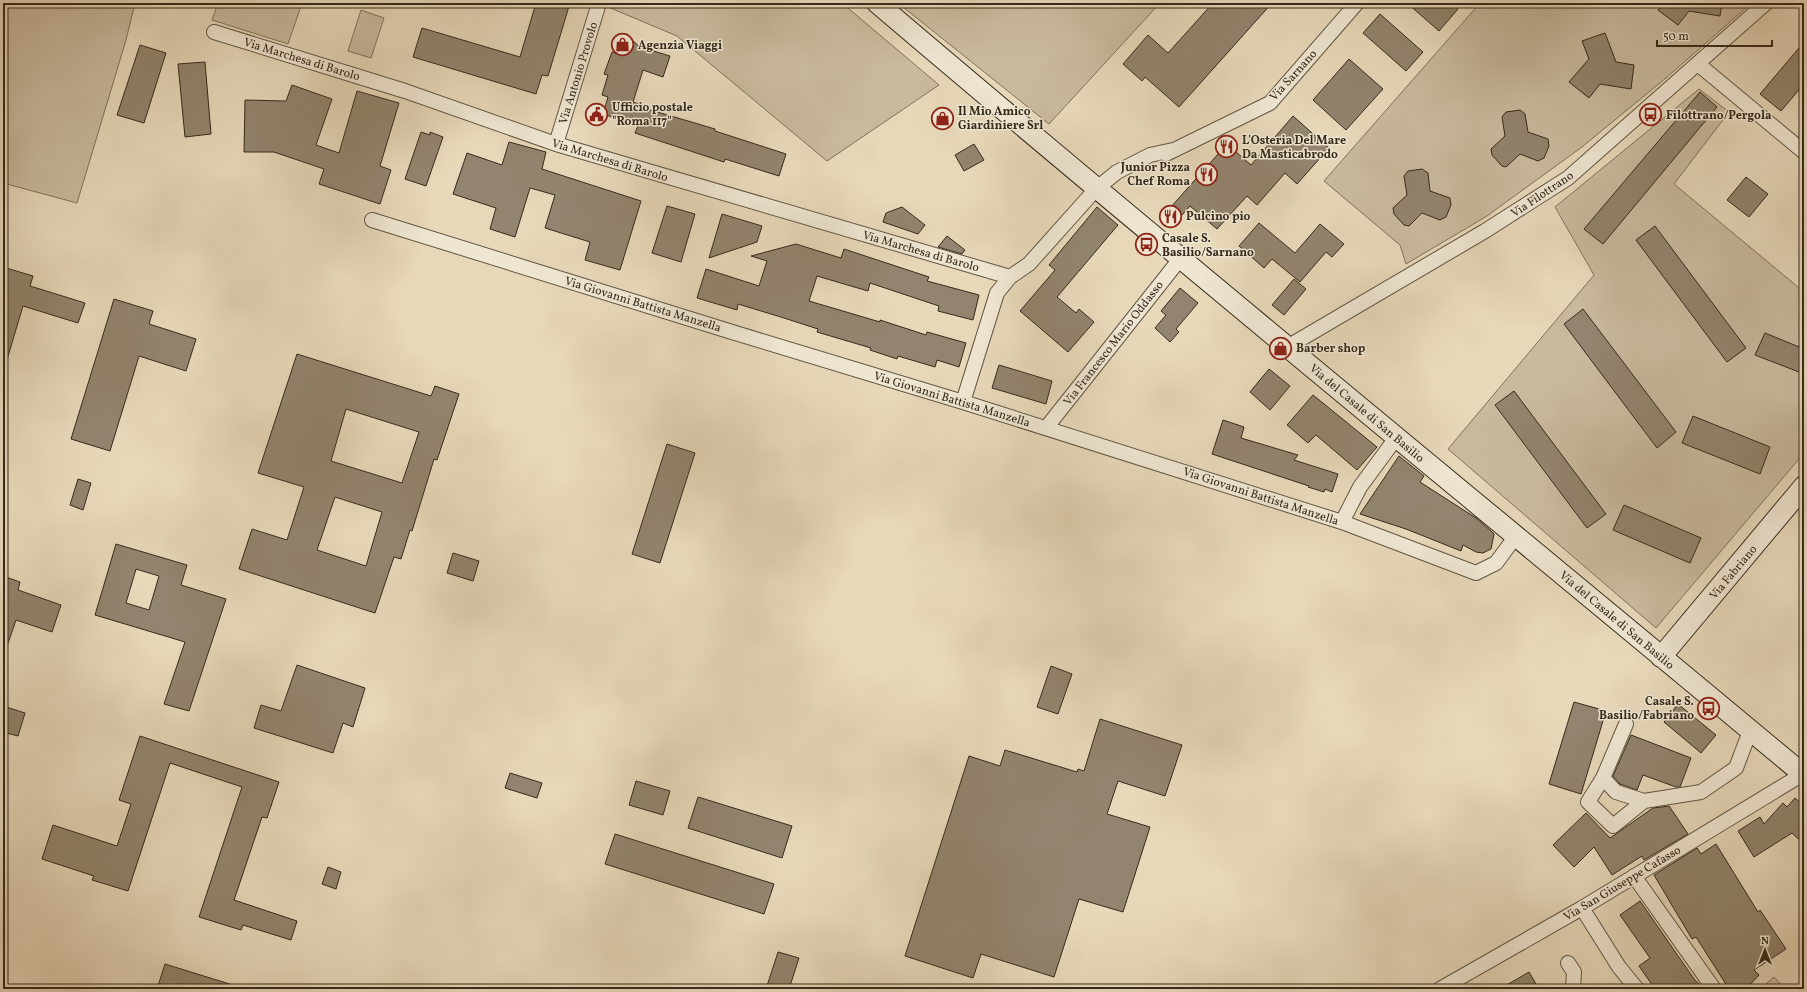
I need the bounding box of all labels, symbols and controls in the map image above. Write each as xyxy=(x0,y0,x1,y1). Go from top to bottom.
street label: Via Antonio Provolo xyxy=(556,20,602,126)
scale bar xyxy=(1657,22,1772,48)
text: 50 m xyxy=(1663,29,1689,45)
shop icon: Agenzia Viaggi xyxy=(610,32,636,58)
street label: Via Marchesa di Barolo xyxy=(242,35,362,85)
place label: Agenzia Viaggi xyxy=(638,38,722,54)
street label: Via Sarnano xyxy=(1266,47,1321,105)
place label: Ufficio postale "Roma 117" xyxy=(612,100,693,130)
public building icon: Ufficio postale "Roma 117" xyxy=(583,101,609,127)
bus stop icon: Filottrano/Pergola xyxy=(1638,102,1664,128)
place label: Il Mio Amico Giardiniere Srl xyxy=(958,104,1043,134)
shop icon: Il Mio Amico Giardiniere Srl xyxy=(929,105,955,131)
place label: Filottrano/Pergola xyxy=(1666,108,1772,124)
place label: L'Osteria Del Mare Da Masticabrodo xyxy=(1242,133,1346,163)
restaurant icon: L'Osteria Del Mare Da Masticabrodo xyxy=(1214,134,1240,160)
street label: Via Marchesa di Barolo xyxy=(550,136,670,186)
place label: Junior Pizza Chef Roma xyxy=(1120,160,1190,190)
restaurant icon: Junior Pizza Chef Roma xyxy=(1193,161,1219,187)
street label: Via Filottrano xyxy=(1508,168,1577,222)
restaurant icon: Pulcino pio xyxy=(1158,203,1184,229)
place label: Pulcino pio xyxy=(1186,209,1250,225)
street label: Via Marchesa di Barolo xyxy=(860,228,981,276)
place label: Casale S. Basilio/Sarnano xyxy=(1162,231,1254,261)
bus stop icon: Casale S. Basilio/Sarnano xyxy=(1134,232,1160,258)
street label: Via Giovanni Battista Manzella xyxy=(562,273,723,336)
street label: Via Francesco Mario Oddasso xyxy=(1060,278,1168,409)
shop icon: Barber shop xyxy=(1268,335,1294,361)
place label: Barber shop xyxy=(1296,341,1366,357)
street label: Via del Casale di San Basilio xyxy=(1306,361,1427,467)
street label: Via Giovanni Battista Manzella xyxy=(871,368,1032,431)
street label: Via Giovanni Battista Manzella xyxy=(1181,464,1341,530)
street label: Via Fabriano xyxy=(1706,542,1761,603)
street label: Via del Casale di San Basilio xyxy=(1556,568,1677,674)
place label: Casale S. Basilio/Fabriano xyxy=(1599,694,1694,724)
bus stop icon: Casale S. Basilio/Fabriano xyxy=(1696,695,1722,721)
street label: Via San Giuseppe Cafasso xyxy=(1561,842,1684,925)
north arrow xyxy=(1745,930,1785,970)
text: N xyxy=(1761,934,1769,949)

